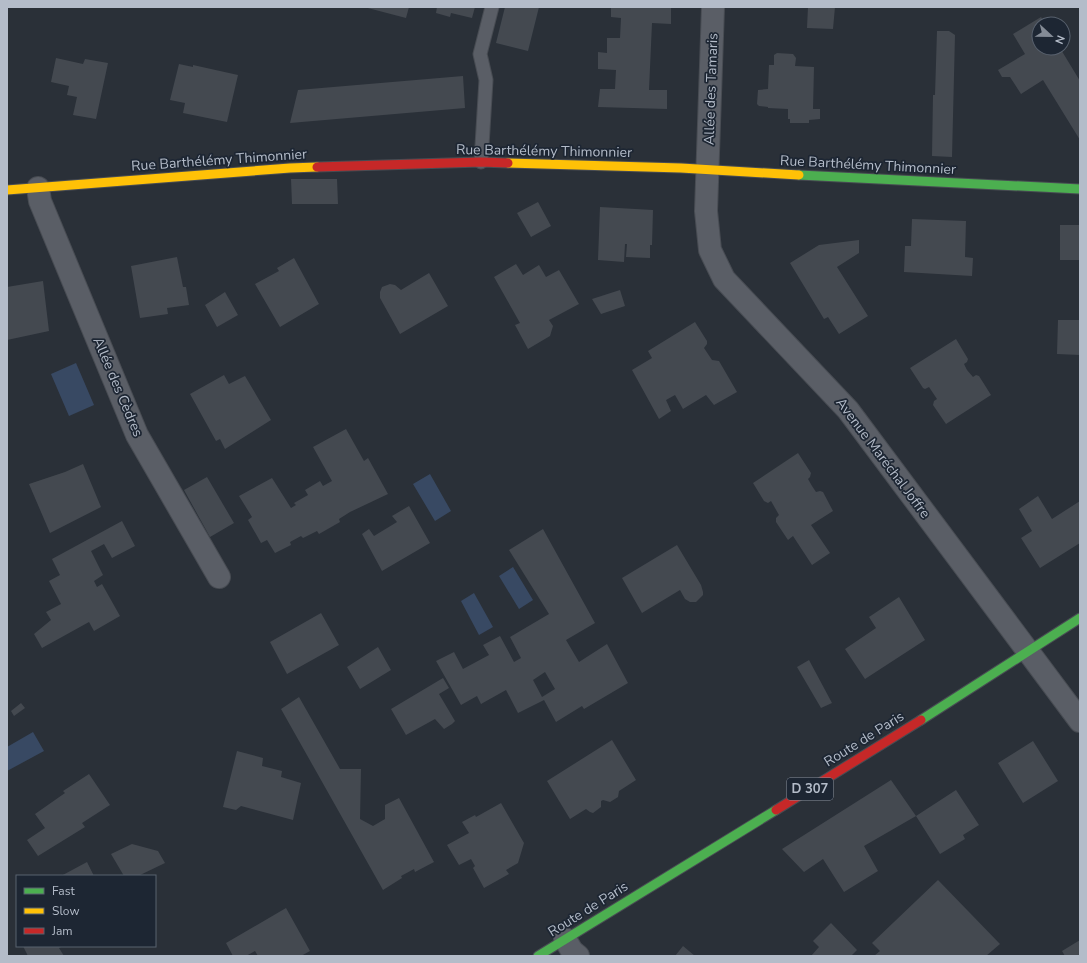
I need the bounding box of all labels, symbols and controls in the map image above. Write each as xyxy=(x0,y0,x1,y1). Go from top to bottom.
north arrow xyxy=(1031,16,1071,56)
street label: Allée des Tamaris xyxy=(700,32,722,145)
text: N xyxy=(1051,33,1068,46)
street label: Rue Barthélémy Thimonnier xyxy=(456,140,632,162)
street label: Rue Barthélémy Thimonnier xyxy=(131,144,307,176)
street label: Rue Barthélémy Thimonnier xyxy=(780,151,956,179)
street label: Allée des Cèdres xyxy=(88,334,148,440)
street label: Avenue Maréchal Joffre xyxy=(831,394,935,522)
street label: Route de Paris xyxy=(820,707,908,771)
road number: D 307 xyxy=(787,778,833,800)
legend xyxy=(16,875,156,947)
street label: Route de Paris xyxy=(544,877,632,941)
text: Fast xyxy=(52,883,75,899)
text: Slow xyxy=(52,903,80,919)
text: Jam xyxy=(51,923,73,939)

